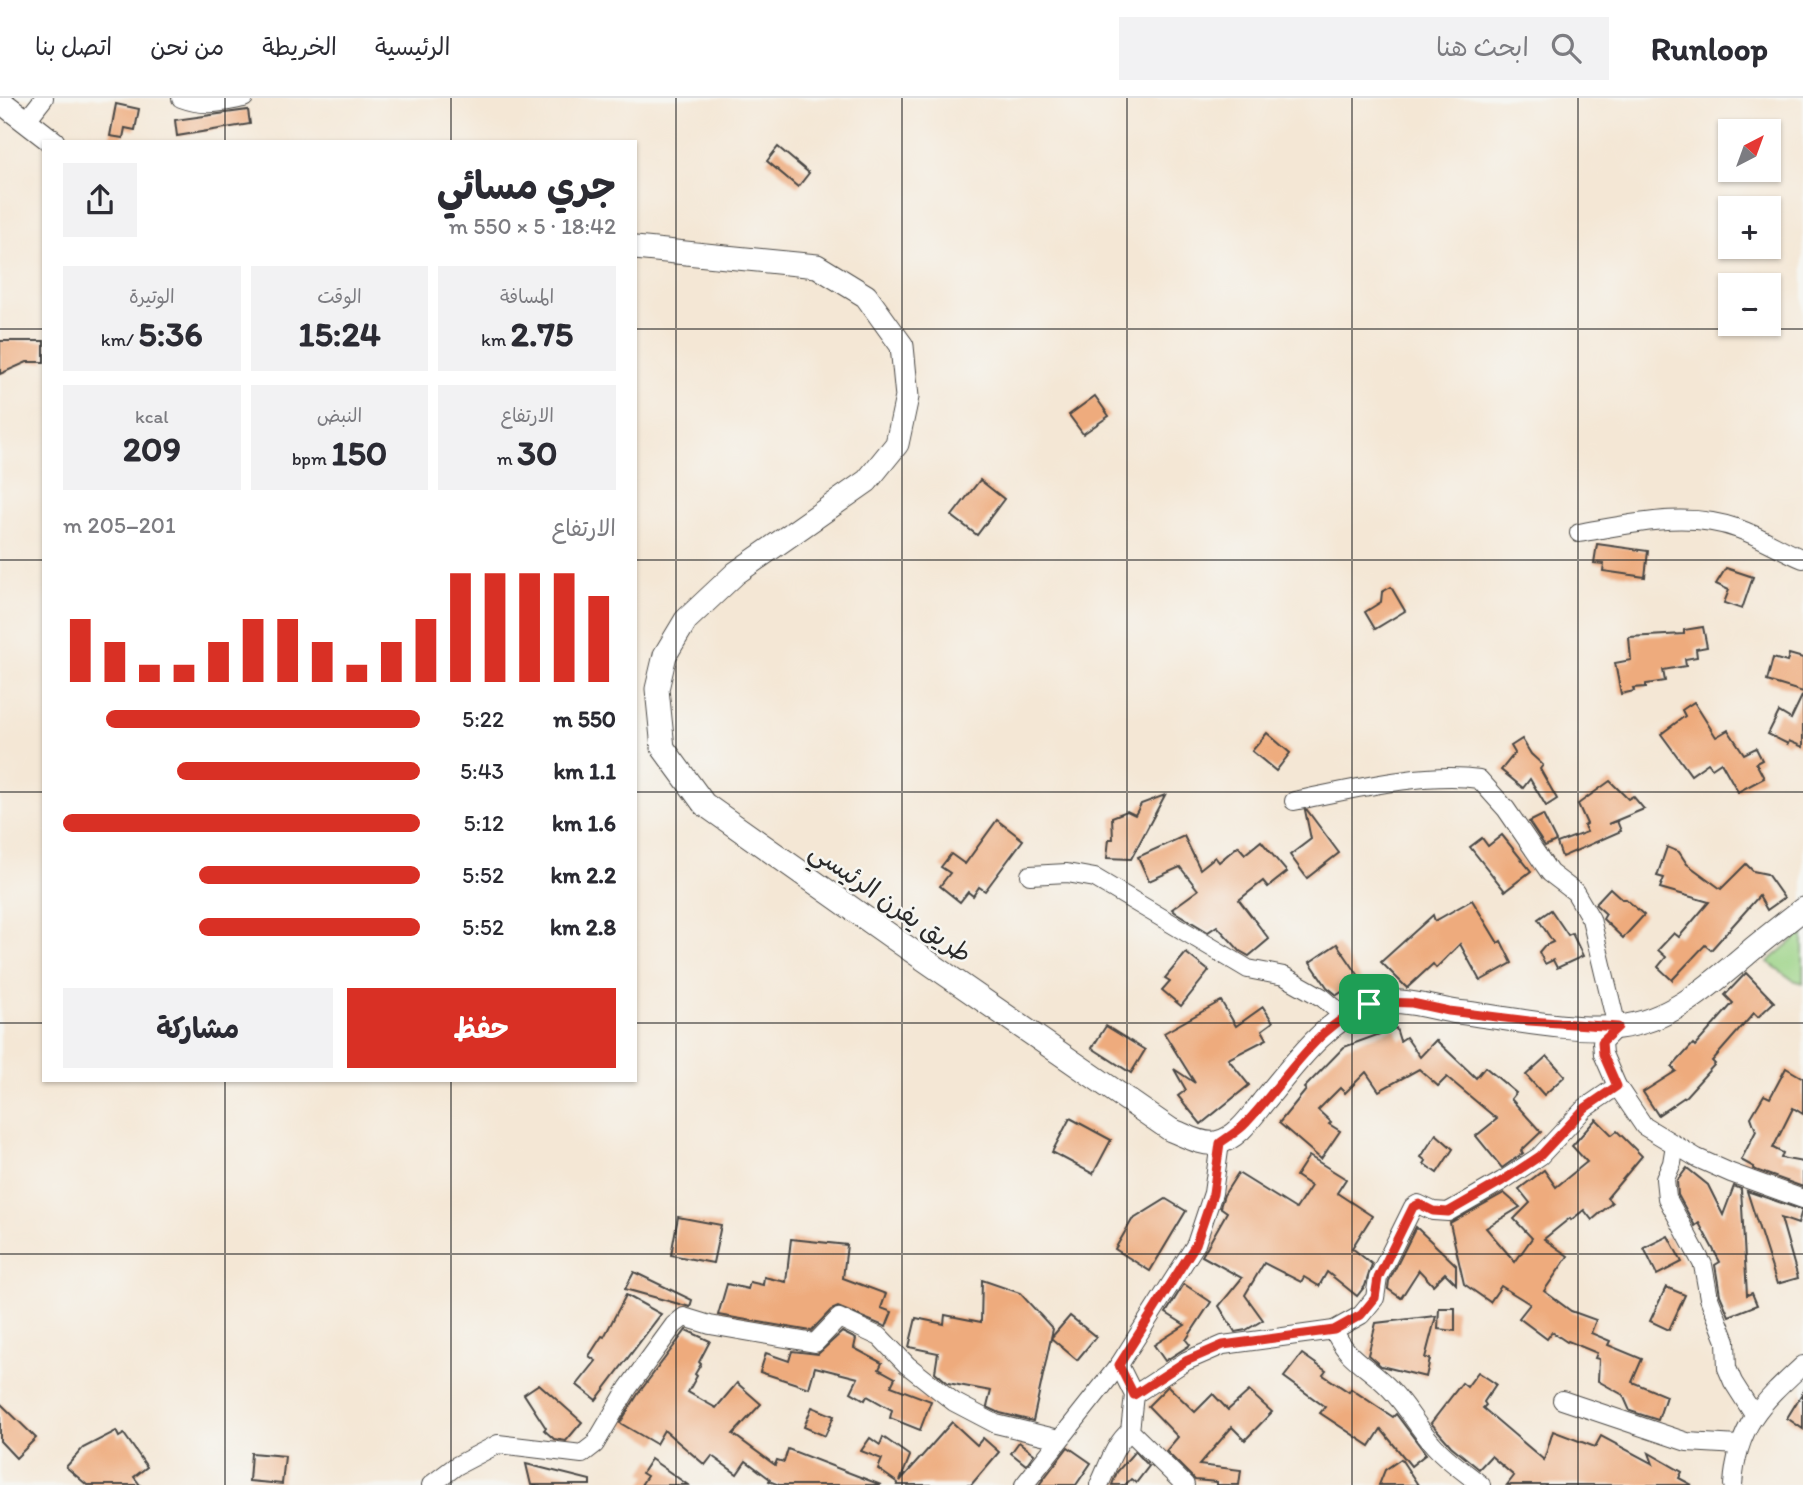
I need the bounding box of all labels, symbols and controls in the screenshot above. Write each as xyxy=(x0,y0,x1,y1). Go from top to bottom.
search box xyxy=(1119,17,1609,80)
icon: search xyxy=(1547,29,1585,67)
text: Runloop xyxy=(1651,29,1768,68)
text: ابحث هنا xyxy=(1436,31,1529,63)
text: اتصل بنا xyxy=(35,32,112,61)
text: من نحن xyxy=(150,32,224,61)
text: الخريطة xyxy=(262,32,337,61)
text: الرئيسية xyxy=(375,32,450,61)
north arrow xyxy=(1718,119,1782,182)
map controls xyxy=(1718,119,1781,336)
button: share xyxy=(63,163,137,237)
text: جري مسائي xyxy=(437,163,616,209)
button: + xyxy=(1718,196,1781,259)
text: 18:42 · 5 × 550 m xyxy=(449,212,616,240)
button: − xyxy=(1718,273,1781,336)
text: الوتيرة xyxy=(129,285,175,308)
text: الوقت xyxy=(317,285,362,308)
text: المسافة xyxy=(500,285,554,308)
text: 5:36 xyxy=(138,313,203,355)
text: 15:24 xyxy=(298,313,381,355)
text: 2.75 xyxy=(510,313,573,355)
text: /km xyxy=(101,328,138,351)
text: km xyxy=(481,328,510,351)
text: النبض xyxy=(317,404,362,427)
text: الارتفاع xyxy=(501,404,554,427)
text: kcal xyxy=(135,405,169,428)
text: 209 xyxy=(123,428,181,470)
text: 150 xyxy=(331,432,387,474)
text: 30 xyxy=(517,432,558,474)
text: bpm xyxy=(292,447,331,470)
text: m xyxy=(497,447,517,470)
text: 201–205 m xyxy=(63,511,176,539)
text: الارتفاع xyxy=(552,514,616,542)
text: 5:22 xyxy=(462,705,504,733)
text: 550 m xyxy=(553,705,616,733)
text: 5:43 xyxy=(460,757,504,785)
text: 1.1 km xyxy=(553,757,616,785)
text: 5:12 xyxy=(464,809,504,837)
text: 1.6 km xyxy=(552,809,616,837)
street label: طريق يفرن الرئيسي xyxy=(800,834,978,976)
text: 5:52 xyxy=(462,861,504,889)
text: 2.2 km xyxy=(551,861,616,889)
text: 5:52 xyxy=(462,913,504,941)
text: 2.8 km xyxy=(550,913,616,941)
pin xyxy=(1339,974,1399,1034)
icon: arrive xyxy=(1350,985,1388,1023)
button: مشاركة xyxy=(63,988,333,1068)
button: حفظ xyxy=(347,988,616,1068)

